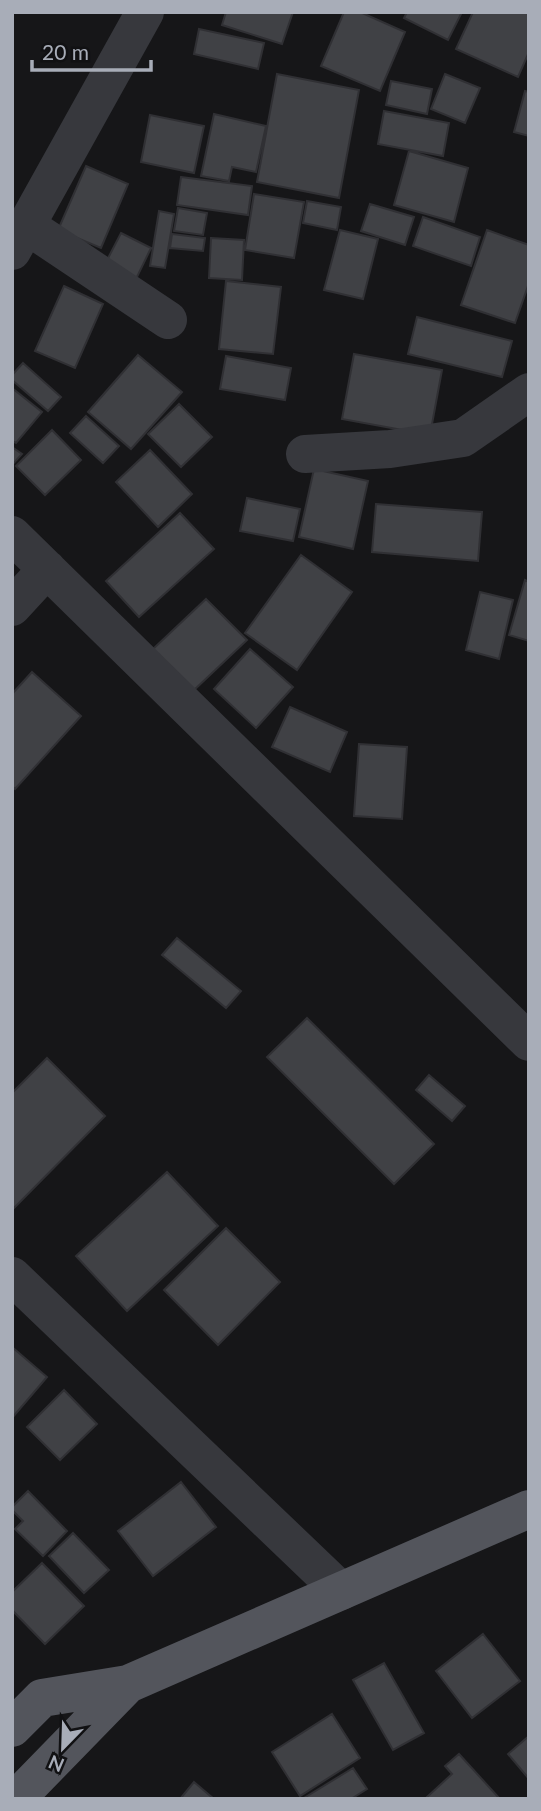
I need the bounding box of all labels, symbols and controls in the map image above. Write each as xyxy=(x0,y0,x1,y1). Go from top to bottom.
scale bar xyxy=(32,28,150,72)
text: 20 m xyxy=(42,39,89,64)
north arrow xyxy=(28,1713,98,1783)
text: N xyxy=(45,1751,67,1778)

